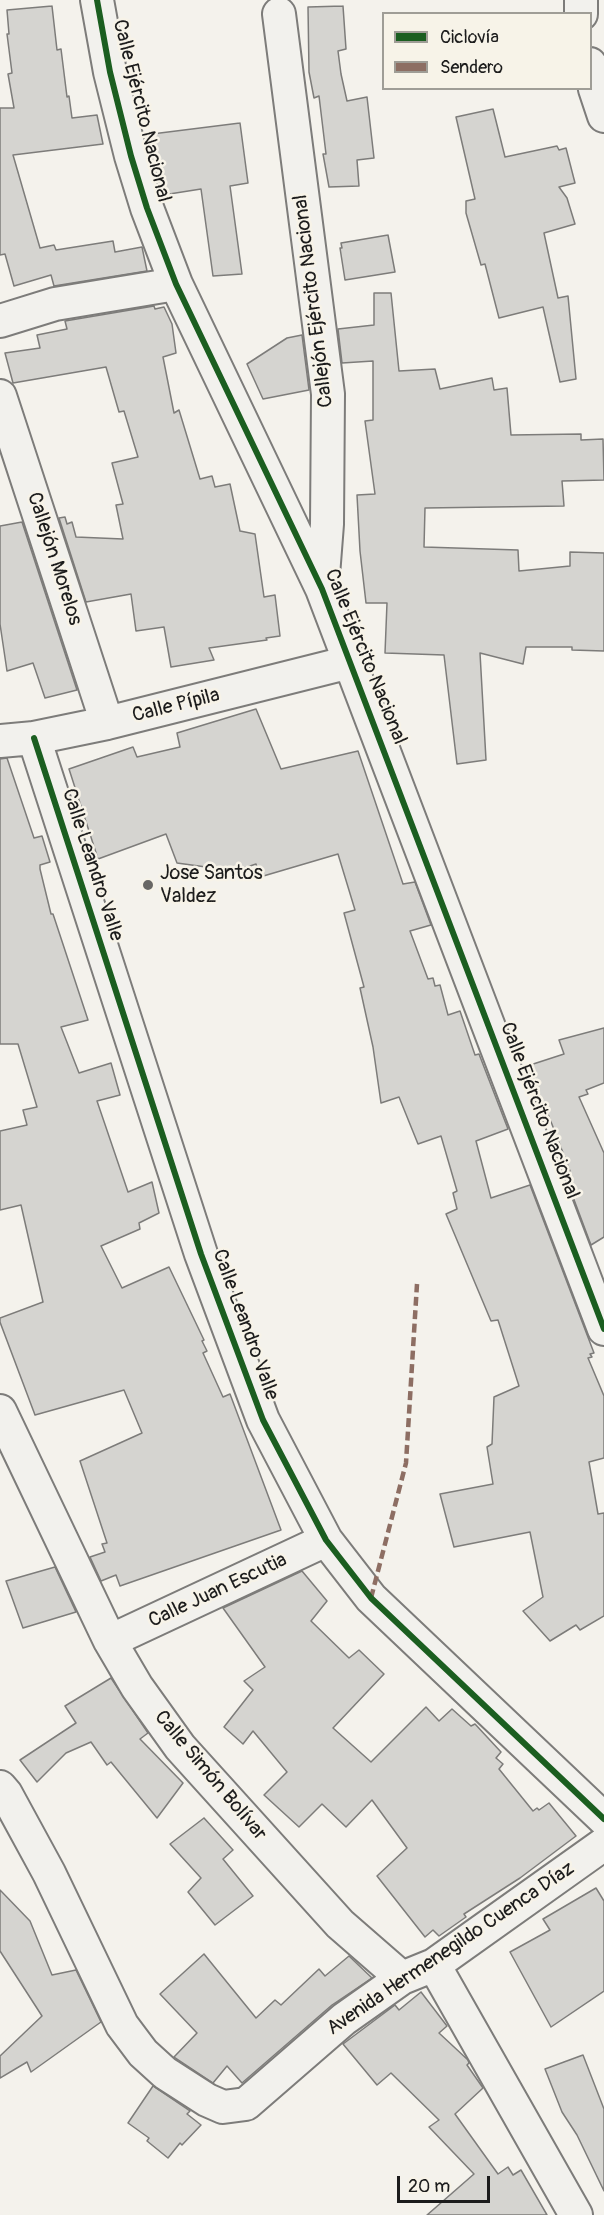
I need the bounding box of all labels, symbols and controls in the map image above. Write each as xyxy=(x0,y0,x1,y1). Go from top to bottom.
legend xyxy=(382,12,592,90)
street label: Calle Ejército Nacional xyxy=(107,17,175,205)
text: Ciclovía xyxy=(440,26,499,49)
text: Sendero xyxy=(440,56,503,79)
street label: Callejón Ejército Nacional xyxy=(289,193,339,409)
street label: Callejón Morelos xyxy=(21,489,87,629)
street label: Calle Ejército Nacional xyxy=(319,566,411,748)
street label: Calle Pípila xyxy=(130,684,222,728)
street label: Calle Leandro Valle xyxy=(56,786,128,944)
place label: Jose Santos Valdez xyxy=(160,862,263,909)
marker: Jose Santos Valdez xyxy=(141,878,155,892)
street label: Calle Ejército Nacional xyxy=(494,1019,584,1203)
street label: Calle Leandro Valle xyxy=(207,1246,283,1404)
street label: Calle Juan Escutia xyxy=(145,1548,291,1634)
street label: Calle Simón Bolívar xyxy=(149,1706,271,1846)
street label: Avenida Hermenegildo Cuenca Díaz xyxy=(323,1857,579,2041)
scale bar xyxy=(400,2164,493,2202)
text: 20 m xyxy=(408,2175,450,2198)

